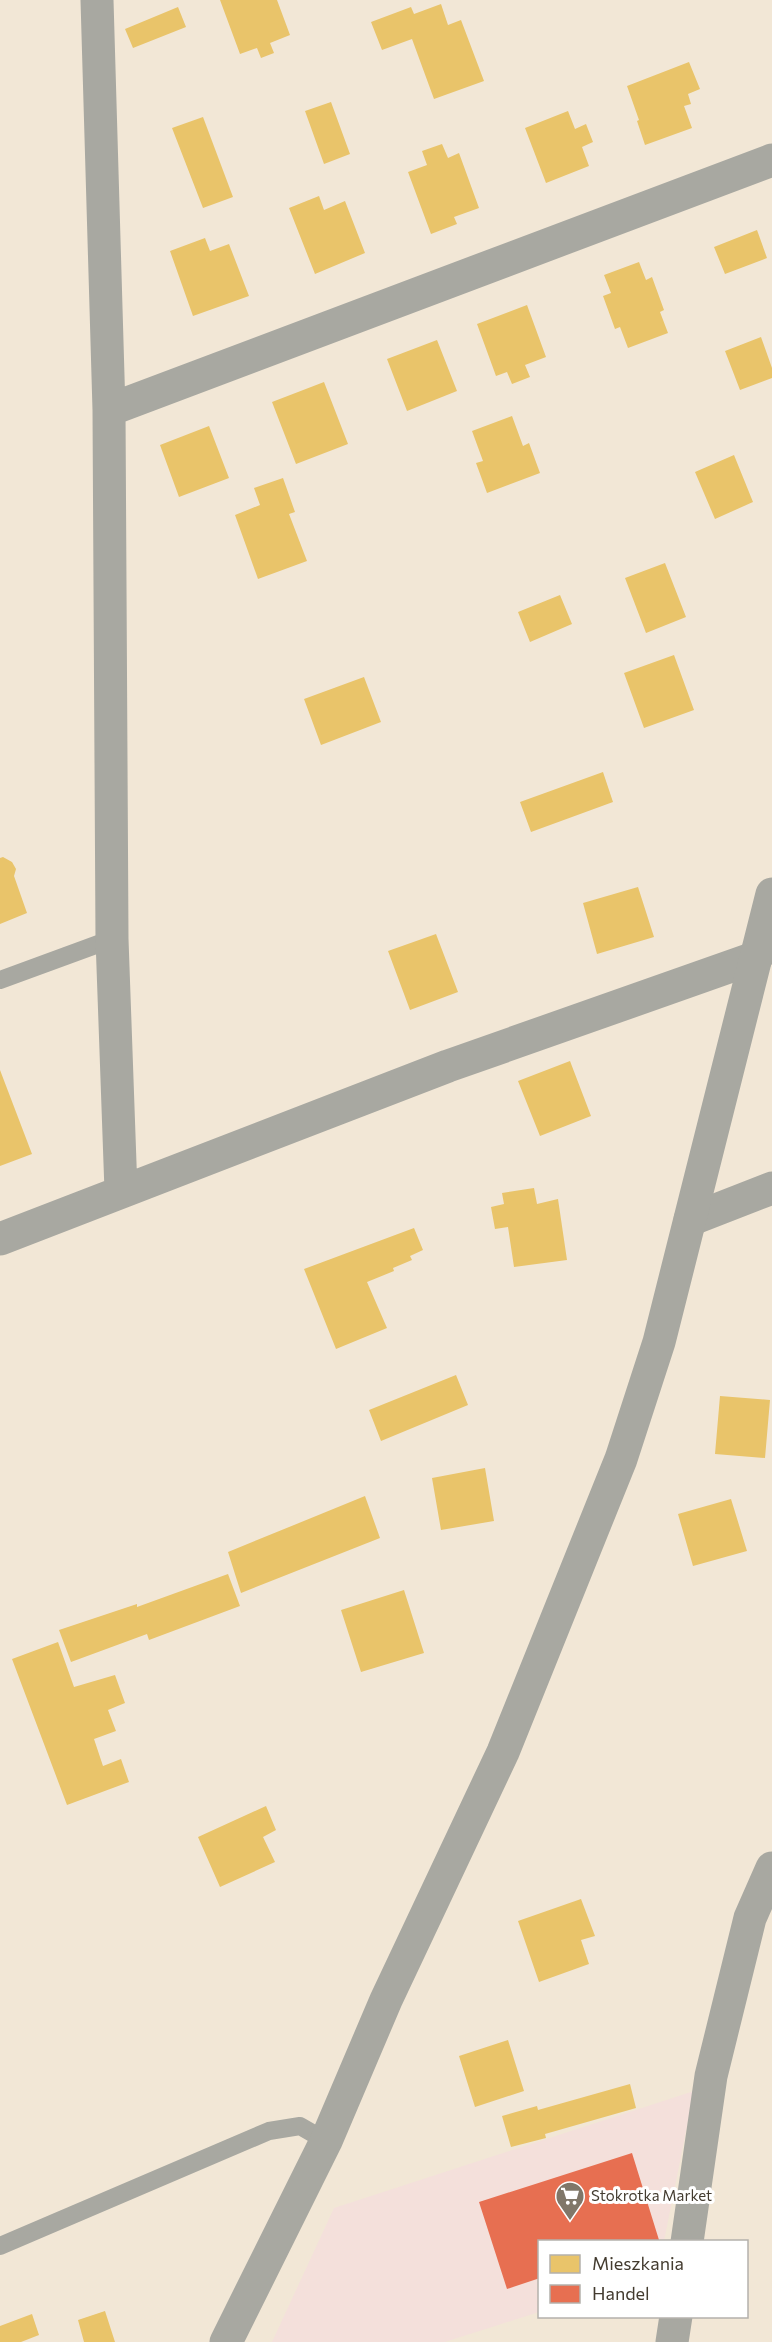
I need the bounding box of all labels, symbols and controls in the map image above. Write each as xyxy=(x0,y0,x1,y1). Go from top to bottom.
supermarket icon: Stokrotka Market xyxy=(554,2180,586,2222)
place label: Stokrotka Market xyxy=(591,2186,712,2204)
legend xyxy=(538,2240,748,2318)
text: Mieszkania xyxy=(592,2252,684,2274)
text: Handel xyxy=(592,2282,650,2304)

